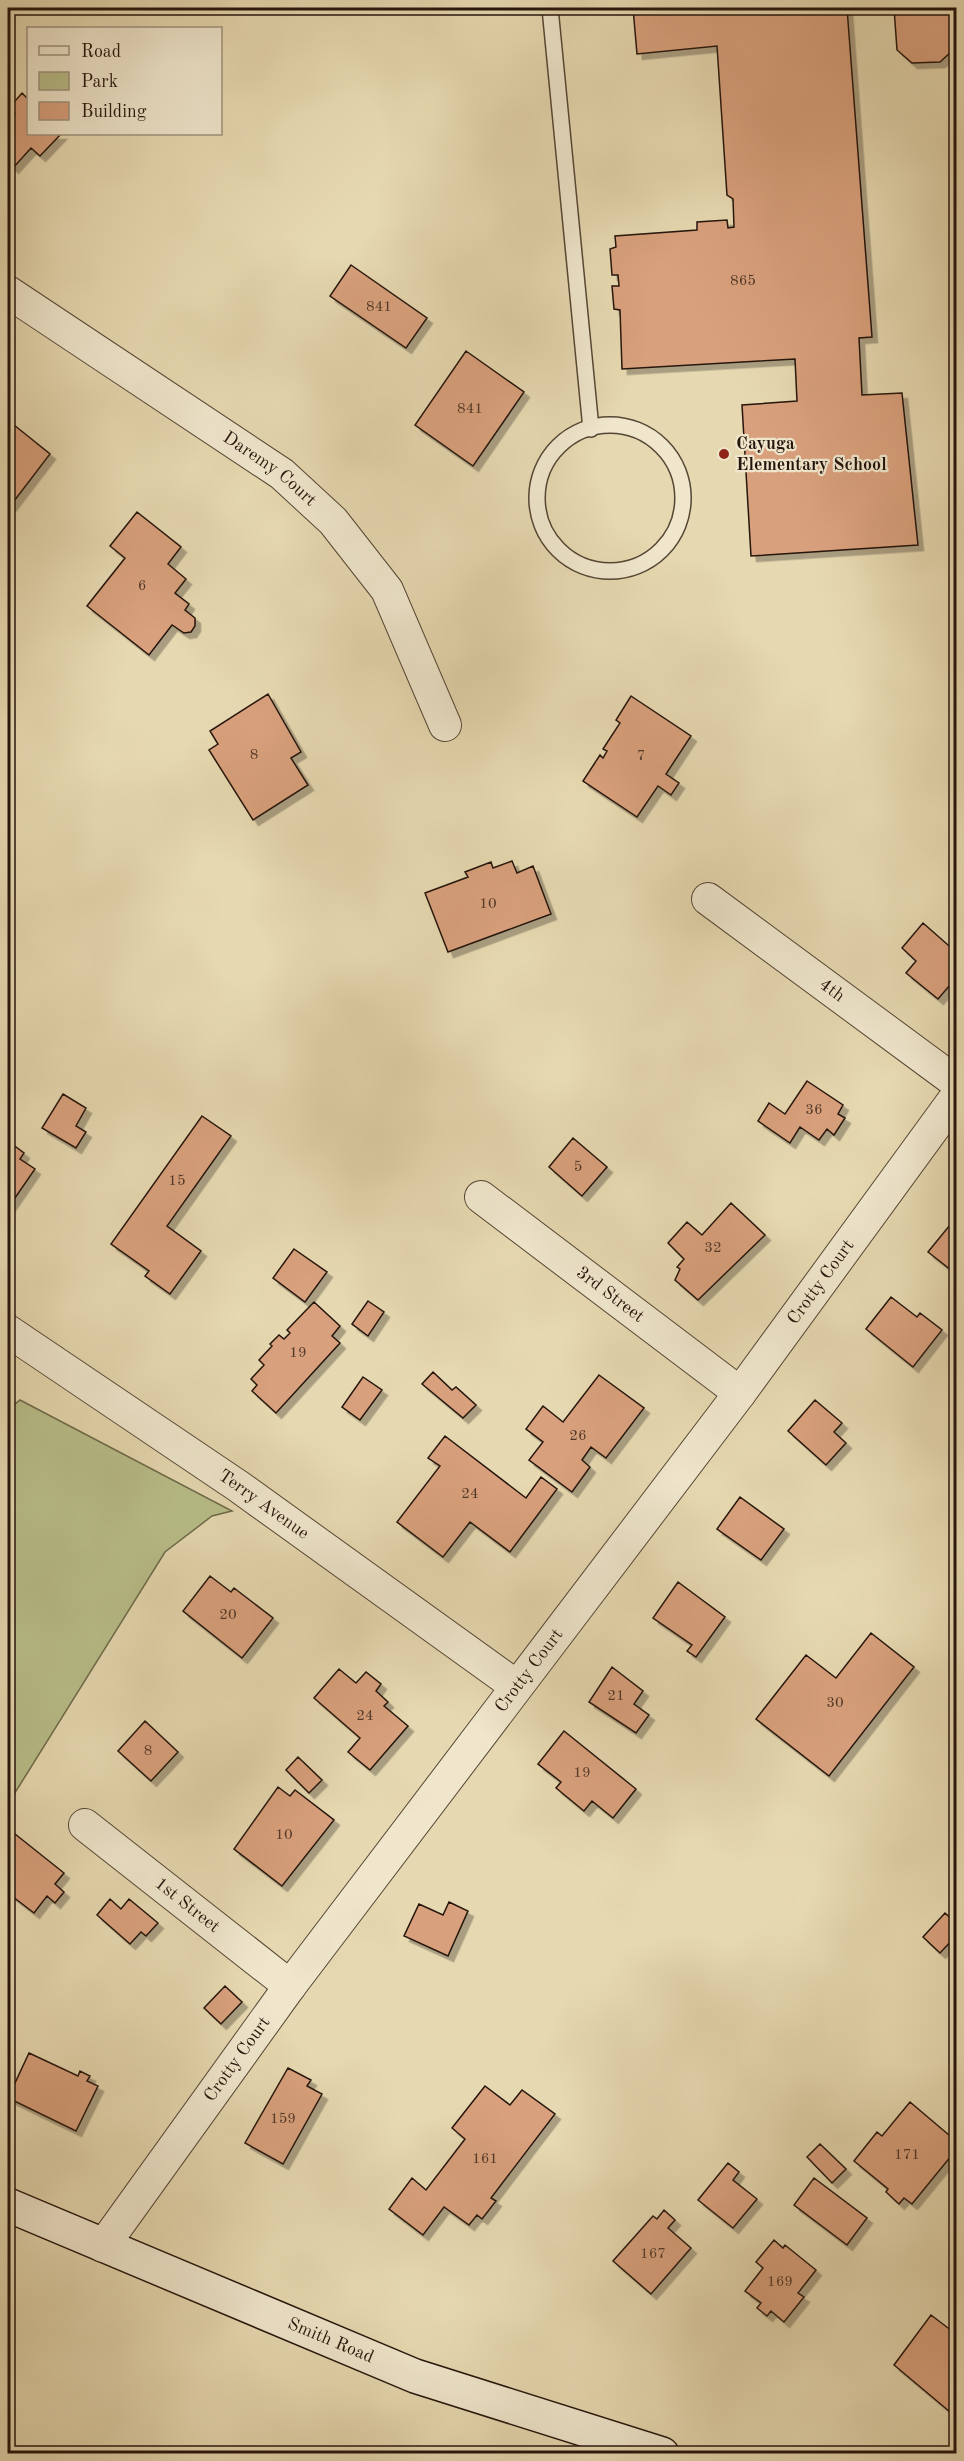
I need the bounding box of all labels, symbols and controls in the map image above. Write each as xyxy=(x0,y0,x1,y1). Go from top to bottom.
legend xyxy=(27,27,222,135)
text: Road xyxy=(81,43,121,61)
text: Park xyxy=(81,73,118,91)
text: Building xyxy=(81,103,147,121)
house number: 865 xyxy=(730,274,756,289)
house number: 841 xyxy=(366,300,392,315)
house number: 841 xyxy=(457,402,483,417)
street label: Daremy Court xyxy=(220,428,320,510)
place label: Cayuga Elementary School xyxy=(736,435,887,474)
marker: Cayuga Elementary School xyxy=(717,447,731,461)
house number: 6 xyxy=(138,579,146,594)
house number: 8 xyxy=(250,748,258,763)
house number: 7 xyxy=(637,749,645,764)
house number: 10 xyxy=(479,897,497,912)
street label: 4th xyxy=(816,975,848,1006)
house number: 36 xyxy=(805,1103,823,1118)
house number: 5 xyxy=(574,1160,582,1175)
house number: 15 xyxy=(168,1174,186,1189)
street label: Crotty Court xyxy=(784,1236,858,1328)
house number: 32 xyxy=(704,1241,722,1256)
street label: 3rd Street xyxy=(573,1263,648,1326)
house number: 19 xyxy=(289,1346,307,1361)
house number: 26 xyxy=(569,1429,587,1444)
street label: Terry Avenue xyxy=(215,1466,312,1543)
house number: 24 xyxy=(461,1487,479,1502)
house number: 20 xyxy=(219,1608,237,1623)
street label: Crotty Court xyxy=(492,1626,567,1716)
house number: 21 xyxy=(607,1689,625,1704)
house number: 30 xyxy=(826,1696,844,1711)
house number: 24 xyxy=(356,1709,374,1724)
house number: 8 xyxy=(144,1744,152,1759)
house number: 19 xyxy=(573,1766,591,1781)
house number: 10 xyxy=(275,1828,293,1843)
street label: 1st Street xyxy=(151,1874,223,1936)
street label: Crotty Court xyxy=(201,2013,274,2105)
house number: 159 xyxy=(270,2112,296,2127)
house number: 171 xyxy=(894,2148,920,2163)
house number: 161 xyxy=(472,2152,498,2167)
house number: 167 xyxy=(640,2247,666,2262)
house number: 169 xyxy=(767,2275,793,2290)
street label: Smith Road xyxy=(285,2315,376,2367)

